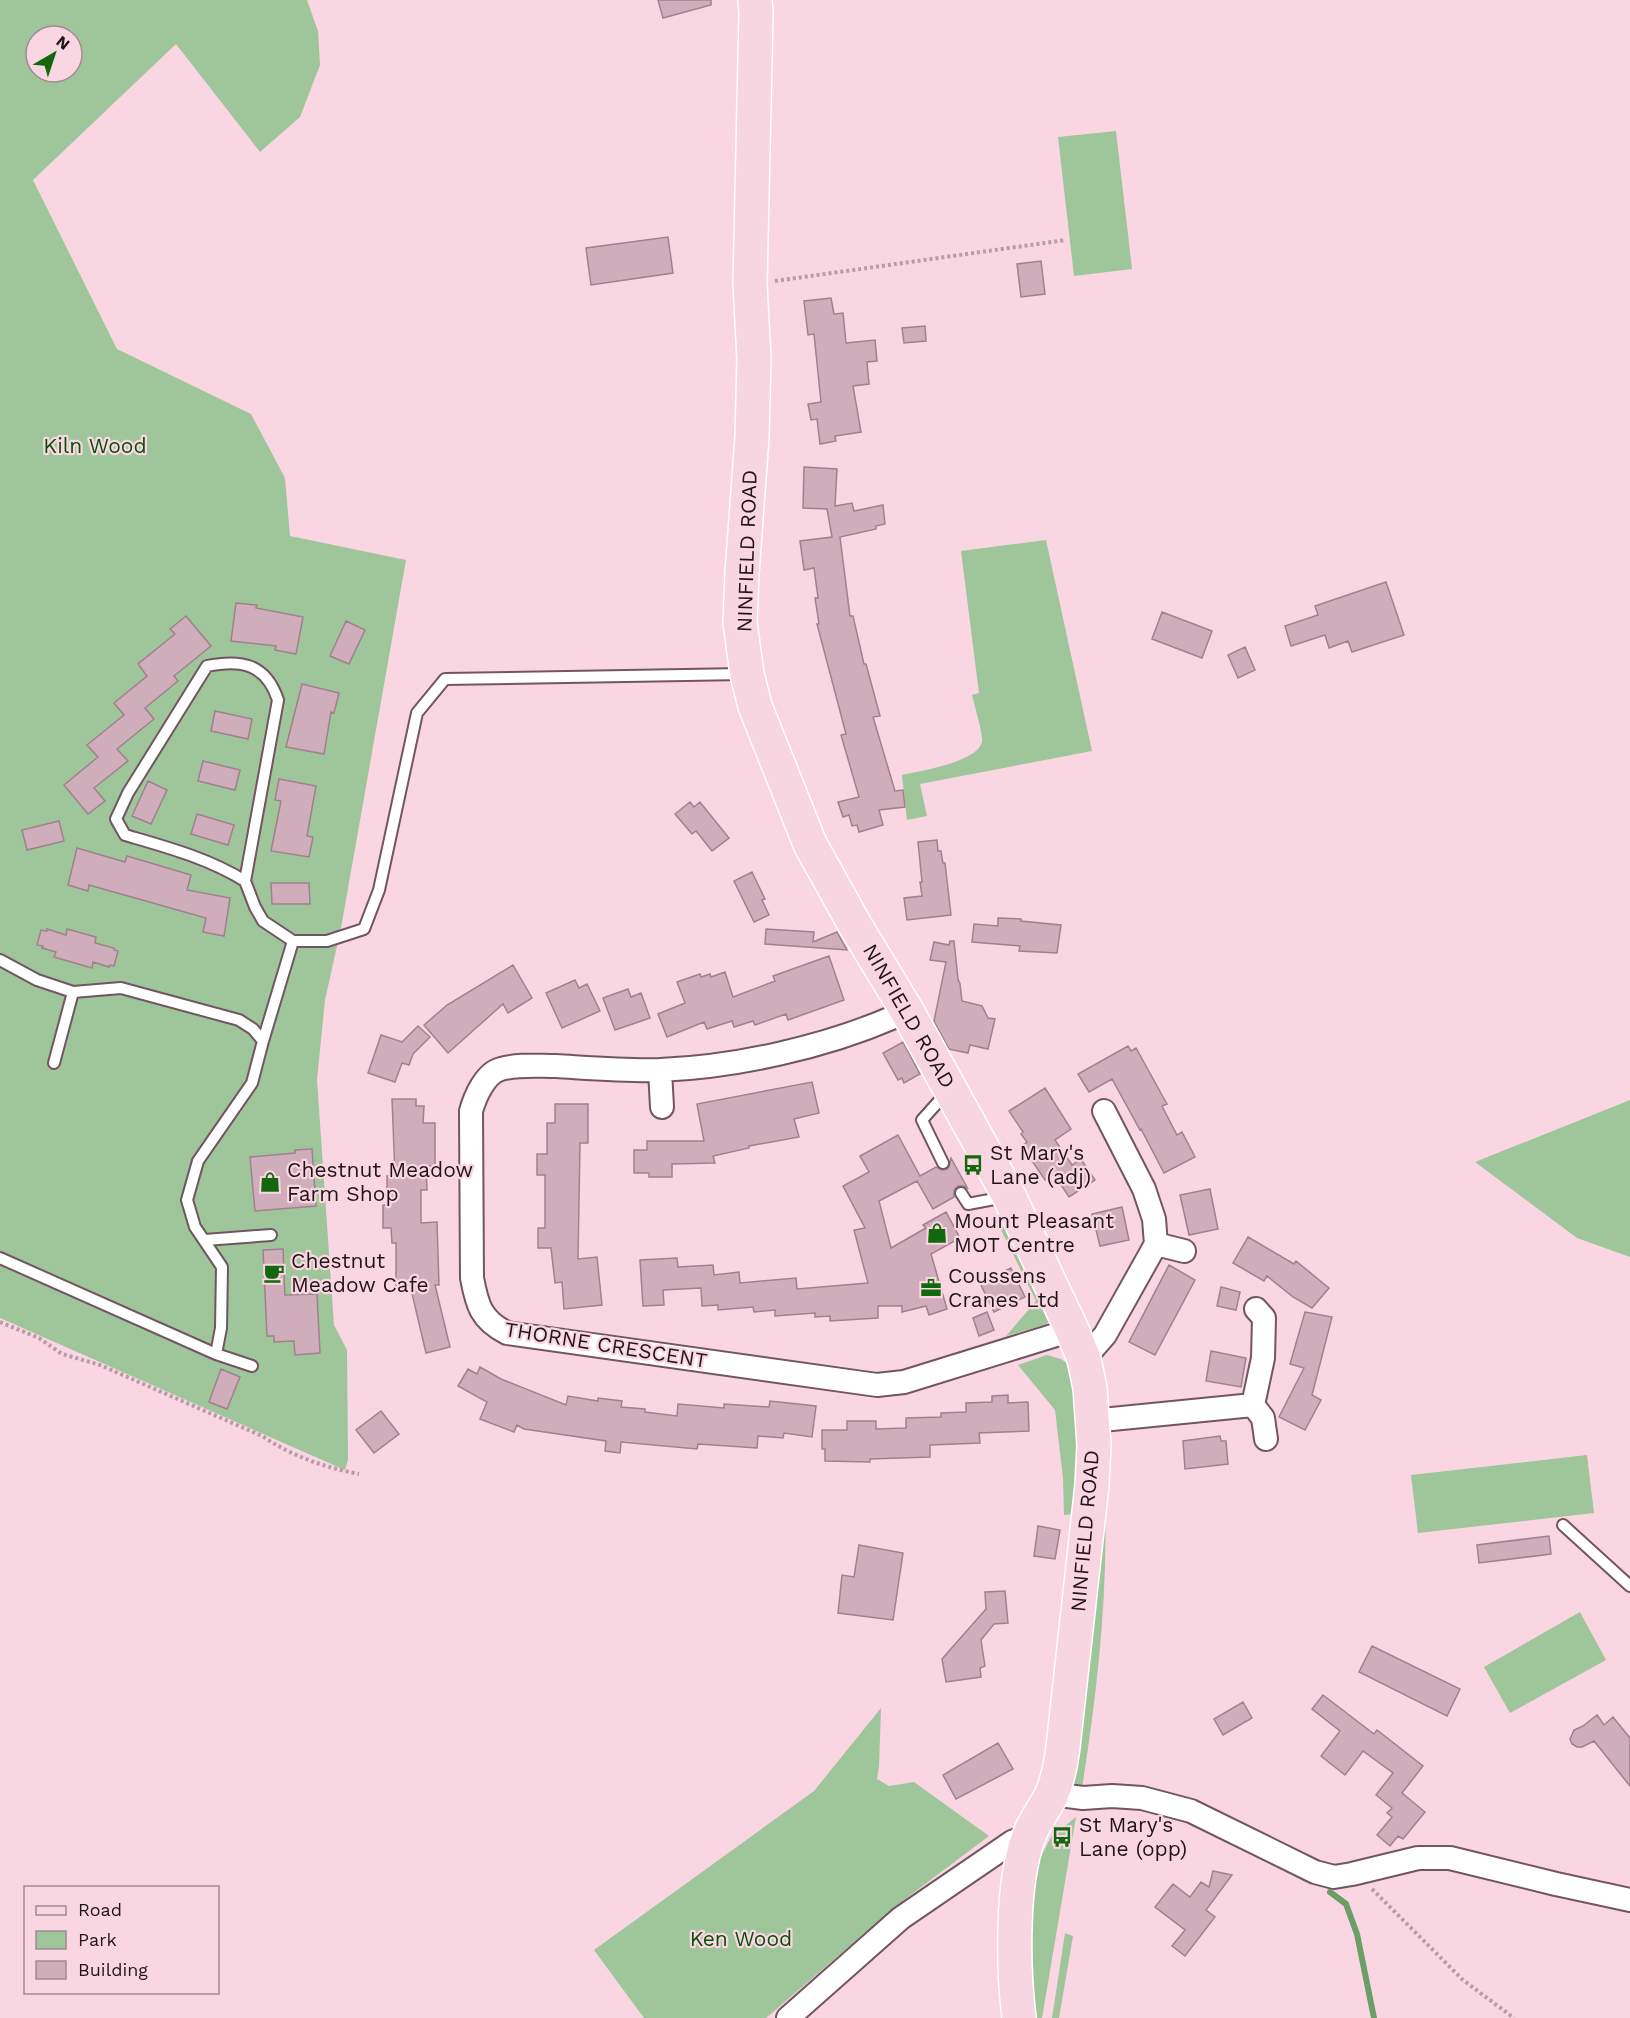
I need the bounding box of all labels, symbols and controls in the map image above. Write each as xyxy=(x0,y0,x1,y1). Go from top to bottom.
north arrow xyxy=(24,24,84,84)
text: N xyxy=(53,32,74,54)
park label: Kiln Wood xyxy=(43,433,147,458)
street label: NINFIELD ROAD xyxy=(731,469,762,633)
street label: NINFIELD ROAD xyxy=(858,939,961,1092)
place label: St Mary's Lane (adj) xyxy=(990,1140,1091,1189)
bus stop icon: St Mary's Lane (adj) xyxy=(961,1153,985,1177)
place label: Chestnut Meadow Farm Shop xyxy=(287,1157,473,1206)
shop icon: Chestnut Meadow Farm Shop xyxy=(258,1170,282,1194)
place label: Mount Pleasant MOT Centre xyxy=(954,1208,1114,1257)
shop icon: Mount Pleasant MOT Centre xyxy=(925,1221,949,1245)
place label: Chestnut Meadow Cafe xyxy=(291,1248,429,1297)
cafe icon: Chestnut Meadow Cafe xyxy=(262,1261,286,1285)
place label: Coussens Cranes Ltd xyxy=(948,1263,1060,1312)
office icon: Coussens Cranes Ltd xyxy=(919,1276,943,1300)
street label: THORNE CRESCENT xyxy=(503,1316,710,1373)
street label: NINFIELD ROAD xyxy=(1065,1449,1104,1613)
place label: St Mary's Lane (opp) xyxy=(1079,1812,1187,1861)
bus stop icon: St Mary's Lane (opp) xyxy=(1050,1825,1074,1849)
legend xyxy=(24,1886,219,1994)
text: Road xyxy=(78,1899,122,1920)
park label: Ken Wood xyxy=(690,1926,792,1951)
text: Park xyxy=(78,1929,117,1950)
text: Building xyxy=(78,1959,148,1980)

